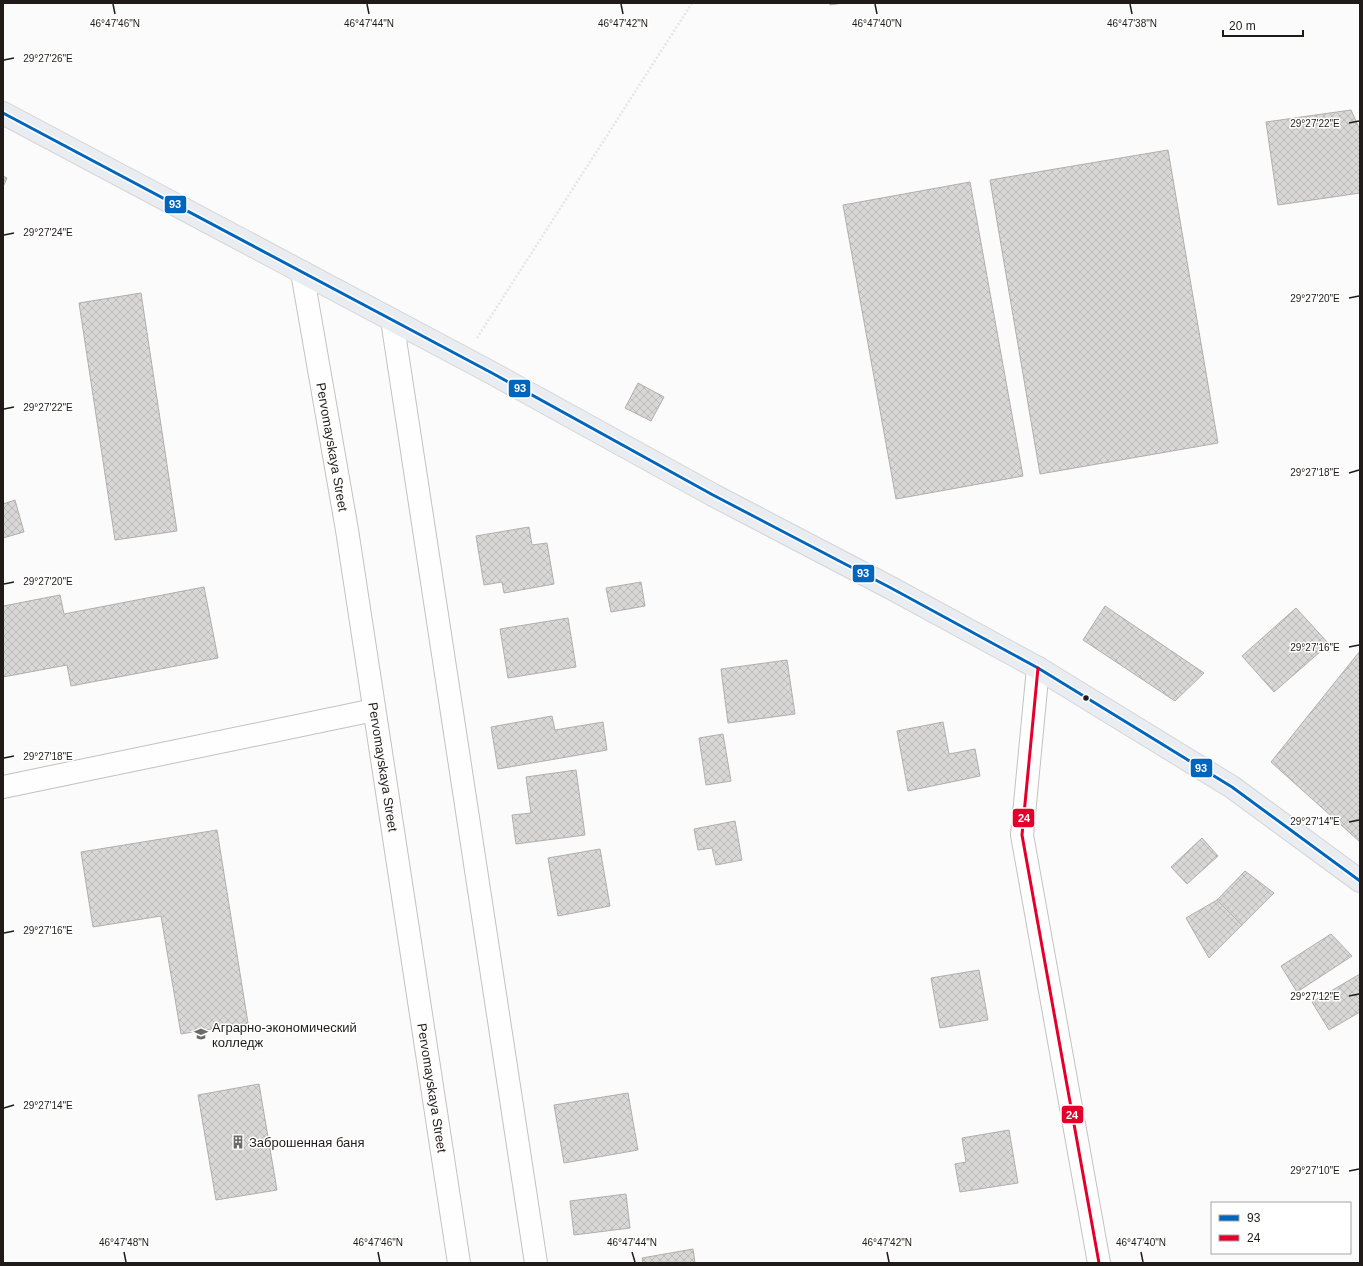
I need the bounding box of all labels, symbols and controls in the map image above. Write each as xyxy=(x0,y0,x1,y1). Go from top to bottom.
scale bar xyxy=(1223,12,1303,38)
text: 46°47'46"N xyxy=(90,18,140,29)
text: 46°47'44"N xyxy=(344,18,394,29)
text: 46°47'42"N xyxy=(598,18,648,29)
text: 46°47'40"N xyxy=(852,18,902,29)
text: 46°47'38"N xyxy=(1107,18,1157,29)
text: 20 m xyxy=(1229,19,1256,33)
text: 29°27'26"E xyxy=(23,53,73,64)
text: 29°27'22"E xyxy=(1290,118,1340,129)
line badge: 93 xyxy=(164,195,187,214)
text: 93 xyxy=(169,198,181,210)
text: 29°27'24"E xyxy=(23,227,73,238)
text: 29°27'20"E xyxy=(1290,293,1340,304)
line badge: 93 xyxy=(508,379,531,398)
street label: Pervomayskaya Street xyxy=(313,381,351,513)
text: 93 xyxy=(514,382,526,394)
text: 29°27'22"E xyxy=(23,402,73,413)
text: 29°27'18"E xyxy=(1290,467,1340,478)
line badge: 93 xyxy=(852,564,875,583)
text: 93 xyxy=(857,567,869,579)
text: 29°27'20"E xyxy=(23,576,73,587)
text: 29°27'16"E xyxy=(1290,642,1340,653)
unlabelled marker xyxy=(1081,693,1091,703)
street label: Pervomayskaya Street xyxy=(365,701,401,833)
text: 29°27'18"E xyxy=(23,751,73,762)
line badge: 93 xyxy=(1190,758,1213,778)
text: 93 xyxy=(1195,762,1207,774)
line badge: 24 xyxy=(1012,808,1035,828)
text: 24 xyxy=(1018,812,1031,824)
text: 29°27'14"E xyxy=(1290,816,1340,827)
text: 29°27'16"E xyxy=(23,925,73,936)
text: 29°27'12"E xyxy=(1290,991,1340,1002)
place label: Аграрно-экономический колледж xyxy=(212,1020,357,1050)
street label: Pervomayskaya Street xyxy=(414,1022,450,1154)
school or university icon: Аграрно-экономический колледж xyxy=(193,1026,209,1042)
text: 29°27'14"E xyxy=(23,1100,73,1111)
line badge: 24 xyxy=(1061,1105,1084,1124)
text: 24 xyxy=(1066,1109,1079,1121)
building icon: Заброшенная баня xyxy=(230,1134,246,1150)
place label: Заброшенная баня xyxy=(249,1135,364,1150)
text: 29°27'10"E xyxy=(1290,1165,1340,1176)
legend xyxy=(1211,1202,1351,1254)
text: 93 xyxy=(1247,1211,1261,1225)
text: 24 xyxy=(1247,1231,1261,1245)
text: 46°47'48"N xyxy=(99,1237,149,1248)
text: 46°47'46"N xyxy=(353,1237,403,1248)
text: 46°47'44"N xyxy=(607,1237,657,1248)
text: 46°47'42"N xyxy=(862,1237,912,1248)
text: 46°47'40"N xyxy=(1116,1237,1166,1248)

